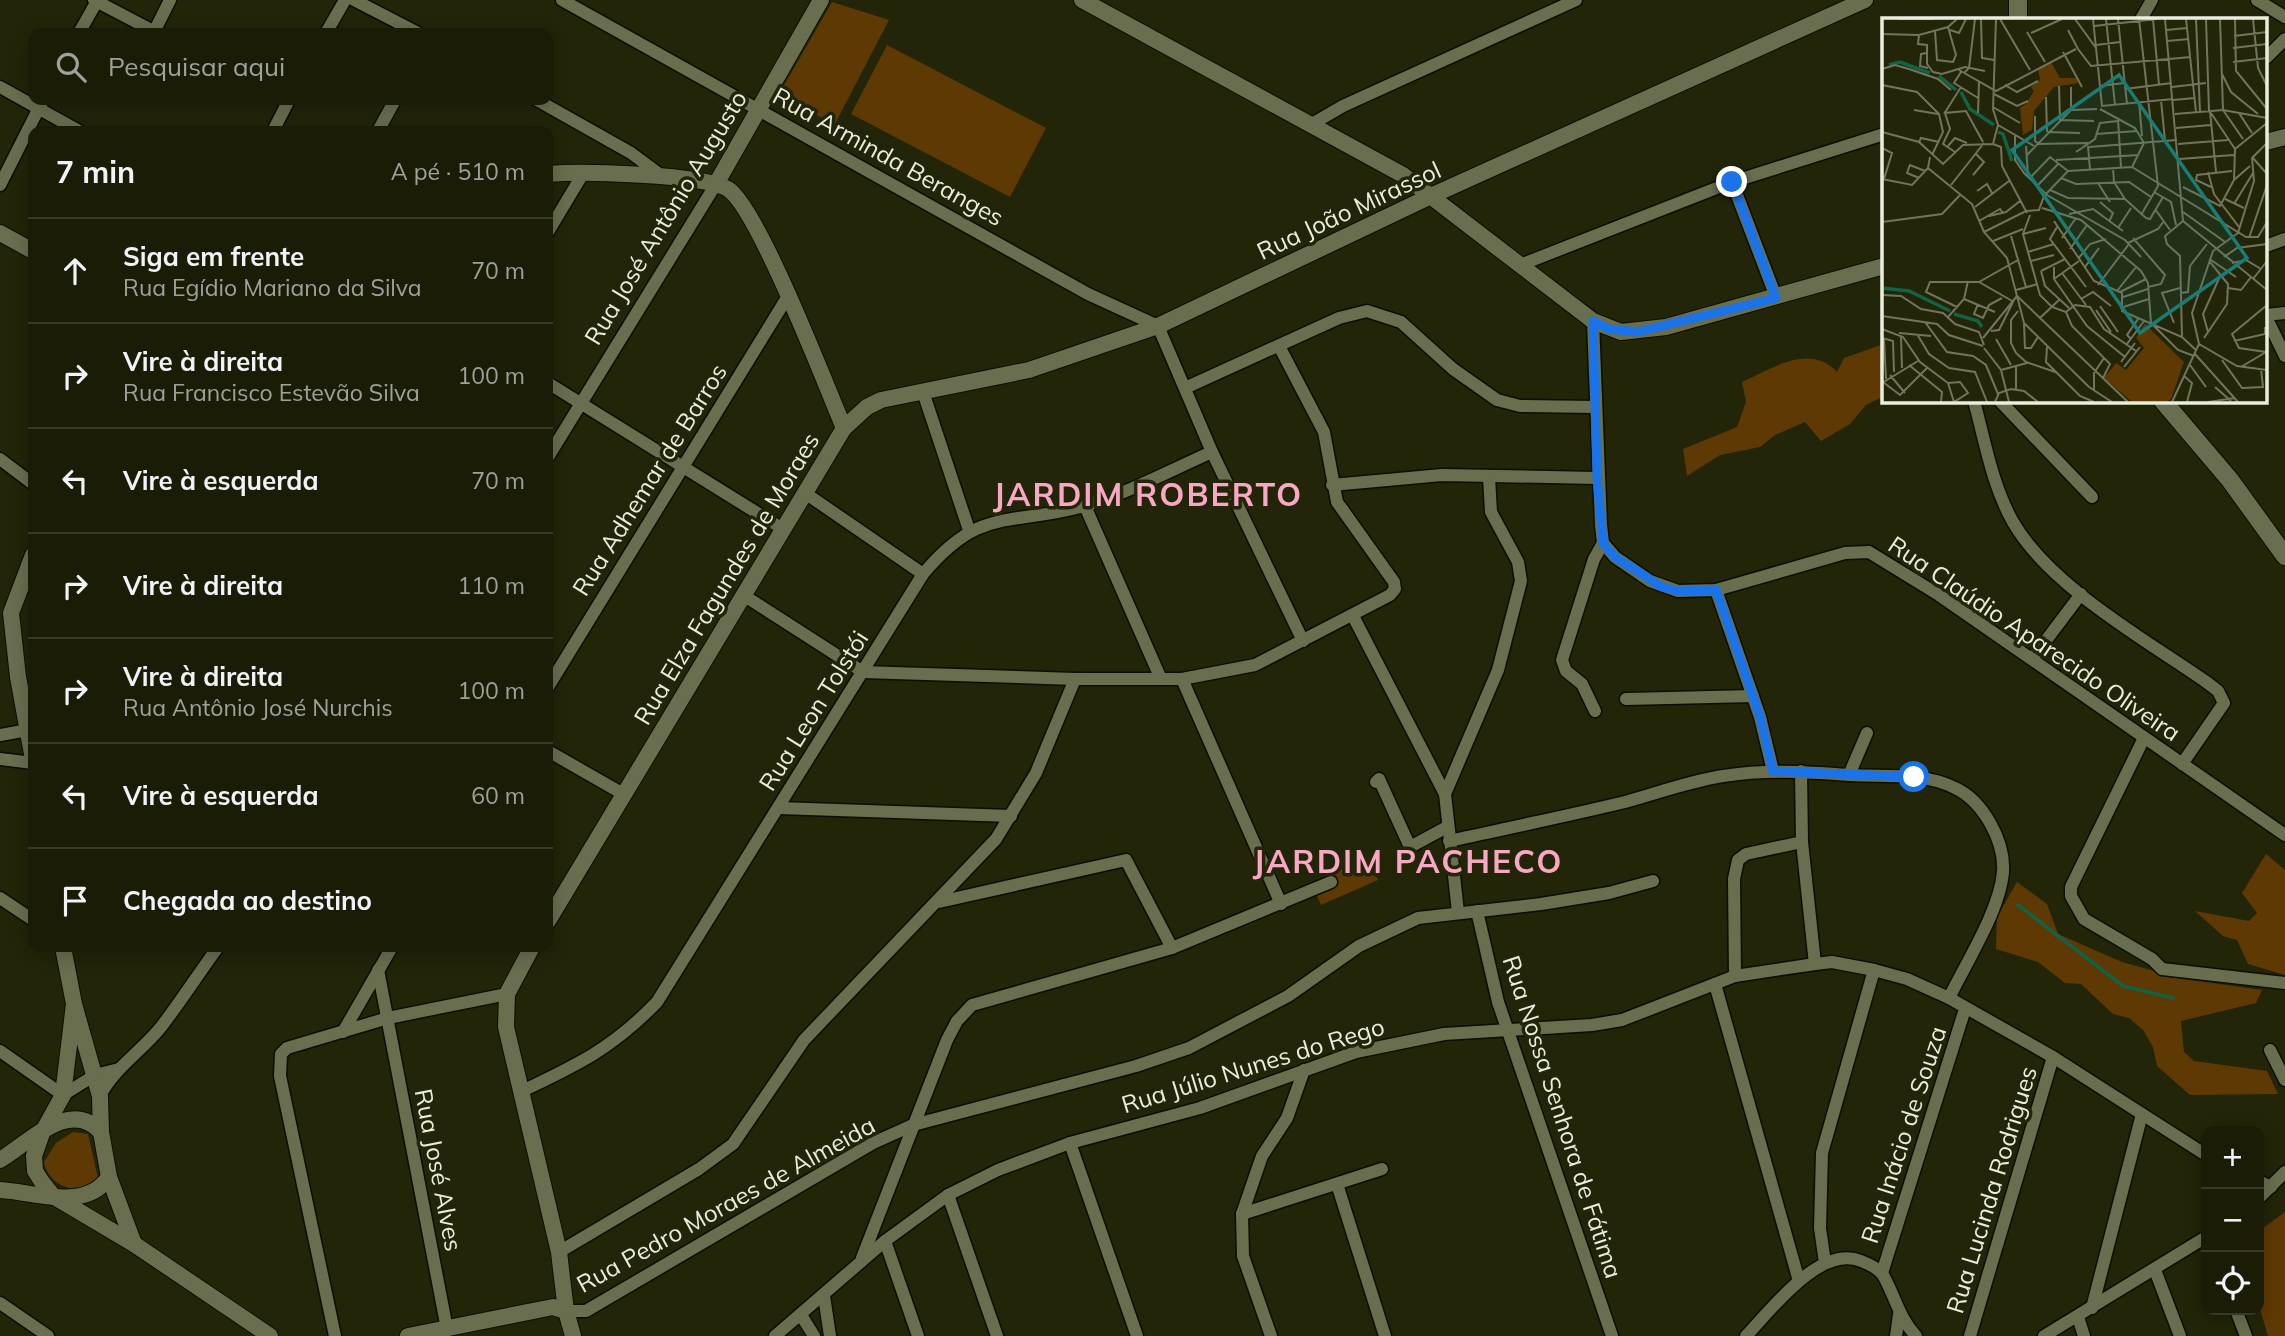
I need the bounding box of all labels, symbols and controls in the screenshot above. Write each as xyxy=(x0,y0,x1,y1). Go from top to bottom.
inset map xyxy=(1882,18,2268,402)
search box xyxy=(28,28,553,105)
icon: search xyxy=(52,48,90,86)
text: Pesquisar aqui xyxy=(108,50,285,83)
street label: Rua Arminda Beranges xyxy=(768,80,1009,232)
street label: Rua José Antônio Augusto xyxy=(577,85,753,350)
text: 7 min xyxy=(56,153,135,191)
street label: Rua João Mirassol xyxy=(1252,154,1445,266)
text: A pé · 510 m xyxy=(391,157,525,186)
route end xyxy=(1716,166,1747,197)
text: Siga em frente xyxy=(123,240,304,273)
icon: ahead xyxy=(56,252,94,290)
text: 70 m xyxy=(471,256,525,285)
text: Rua Egídio Mariano da Silva xyxy=(123,273,422,302)
text: Vire à direita xyxy=(123,345,283,378)
icon: right xyxy=(56,357,94,395)
street label: Rua Adhemar de Barros xyxy=(565,358,733,601)
text: 100 m xyxy=(457,361,525,390)
text: Rua Francisco Estevão Silva xyxy=(123,378,420,407)
street label: Rua Elza Fagundes de Moraes xyxy=(627,427,825,730)
icon: left xyxy=(56,462,94,500)
text: Vire à esquerda xyxy=(123,464,319,497)
text: 70 m xyxy=(471,466,525,495)
district label: JARDIM ROBERTO xyxy=(993,474,1303,514)
street label: Rua Claúdio Aparecido Oliveira xyxy=(1883,529,2186,747)
icon: right xyxy=(56,567,94,605)
text: Vire à direita xyxy=(123,569,283,602)
text: 110 m xyxy=(457,571,525,600)
street label: Rua Leon Tolstói xyxy=(752,625,874,796)
text: Vire à direita xyxy=(123,660,283,693)
icon: right xyxy=(56,672,94,710)
text: 100 m xyxy=(457,676,525,705)
text: Rua Antônio José Nurchis xyxy=(123,693,393,722)
route start xyxy=(1898,761,1929,792)
icon: left xyxy=(56,777,94,815)
text: Vire à esquerda xyxy=(123,779,319,812)
text: 60 m xyxy=(471,781,525,810)
district label: JARDIM PACHECO xyxy=(1253,841,1563,881)
icon: arrive xyxy=(56,882,94,920)
text: Chegada ao destino xyxy=(123,884,372,917)
street label: Rua Nossa Senhora de Fátima xyxy=(1497,952,1629,1282)
street label: Rua Júlio Nunes do Rego xyxy=(1118,1011,1388,1119)
street label: Rua Inácio de Souza xyxy=(1854,1022,1952,1247)
street label: Rua Lucinda Rodrigues xyxy=(1939,1063,2043,1317)
street label: Rua José Alves xyxy=(409,1086,469,1254)
street label: Rua Pedro Moraes de Almeida xyxy=(571,1109,880,1299)
map controls xyxy=(2201,1126,2264,1315)
button: + xyxy=(2201,1126,2264,1189)
button: − xyxy=(2201,1189,2264,1252)
button: locate xyxy=(2201,1252,2264,1315)

